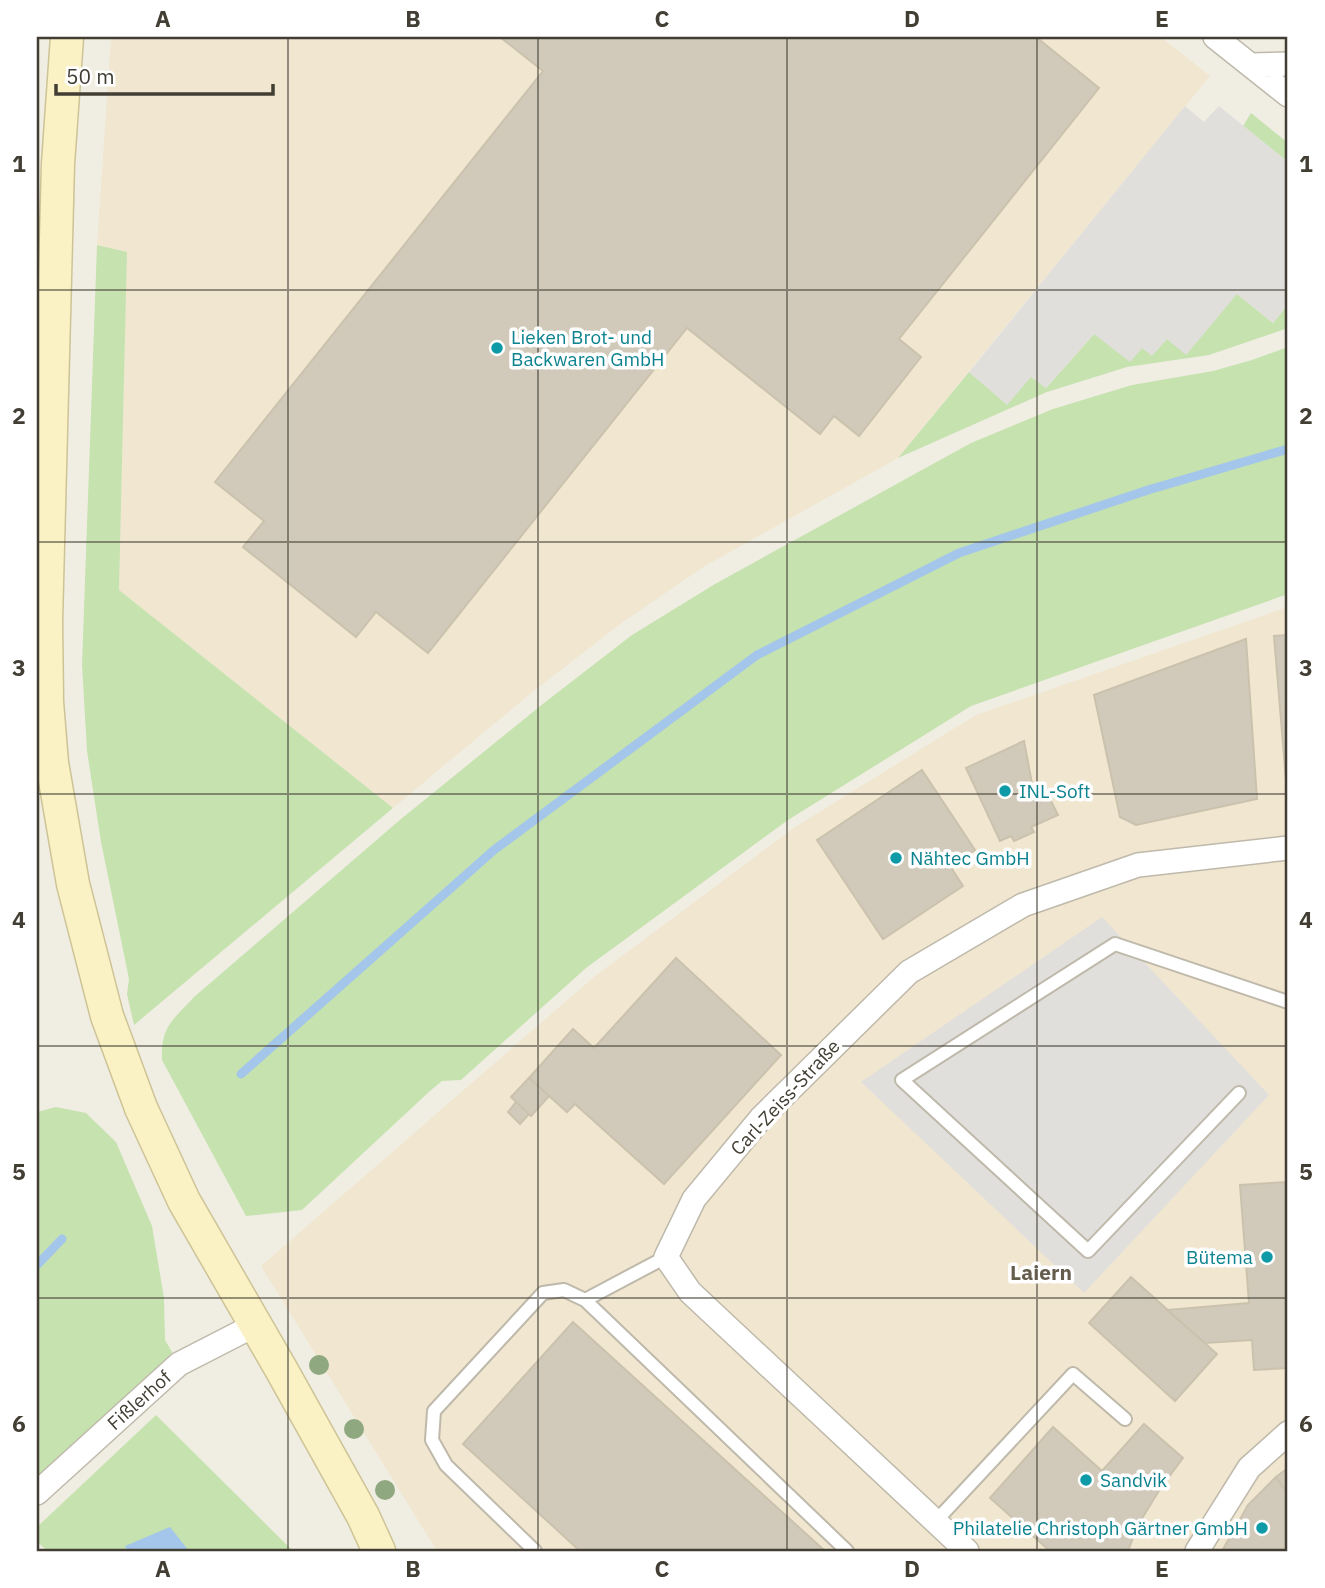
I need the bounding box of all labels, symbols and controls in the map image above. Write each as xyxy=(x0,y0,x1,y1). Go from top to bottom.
text: A xyxy=(155,3,171,33)
text: B xyxy=(405,3,421,33)
text: C xyxy=(655,3,670,33)
text: D xyxy=(904,3,920,33)
text: E xyxy=(1155,3,1169,33)
scale bar xyxy=(56,52,273,96)
text: 50 m xyxy=(66,62,115,90)
text: 1 xyxy=(12,148,26,178)
text: 1 xyxy=(1299,148,1313,178)
place label: Lieken Brot- und Backwaren GmbH xyxy=(511,325,665,371)
marker: Lieken Brot- und Backwaren GmbH xyxy=(489,340,505,356)
text: 2 xyxy=(12,400,26,430)
text: 2 xyxy=(1299,400,1313,430)
text: 3 xyxy=(12,652,26,682)
text: 3 xyxy=(1299,652,1313,682)
place label: INL-Soft xyxy=(1019,779,1090,803)
marker: INL-Soft xyxy=(997,783,1013,799)
place label: Nähtec GmbH xyxy=(910,846,1030,870)
marker: Nähtec GmbH xyxy=(888,850,904,866)
text: 4 xyxy=(12,904,26,934)
text: 4 xyxy=(1299,904,1313,934)
street label: Carl-Zeiss-Straße xyxy=(725,1034,845,1160)
text: 5 xyxy=(12,1156,26,1186)
text: 5 xyxy=(1299,1156,1313,1186)
place label: Bütema xyxy=(1186,1245,1253,1269)
marker: Bütema xyxy=(1259,1249,1275,1265)
district label: Laiern xyxy=(1010,1258,1072,1286)
street label: Fißlerhof xyxy=(102,1365,176,1435)
text: 6 xyxy=(12,1408,26,1438)
text: 6 xyxy=(1299,1408,1313,1438)
place label: Sandvik xyxy=(1100,1468,1167,1492)
marker: Sandvik xyxy=(1078,1472,1094,1488)
place label: Philatelie Christoph Gärtner GmbH xyxy=(953,1516,1248,1540)
marker: Philatelie Christoph Gärtner GmbH xyxy=(1254,1520,1270,1536)
text: A xyxy=(155,1553,171,1583)
text: B xyxy=(405,1553,421,1583)
text: C xyxy=(655,1553,670,1583)
text: D xyxy=(904,1553,920,1583)
text: E xyxy=(1155,1553,1169,1583)

